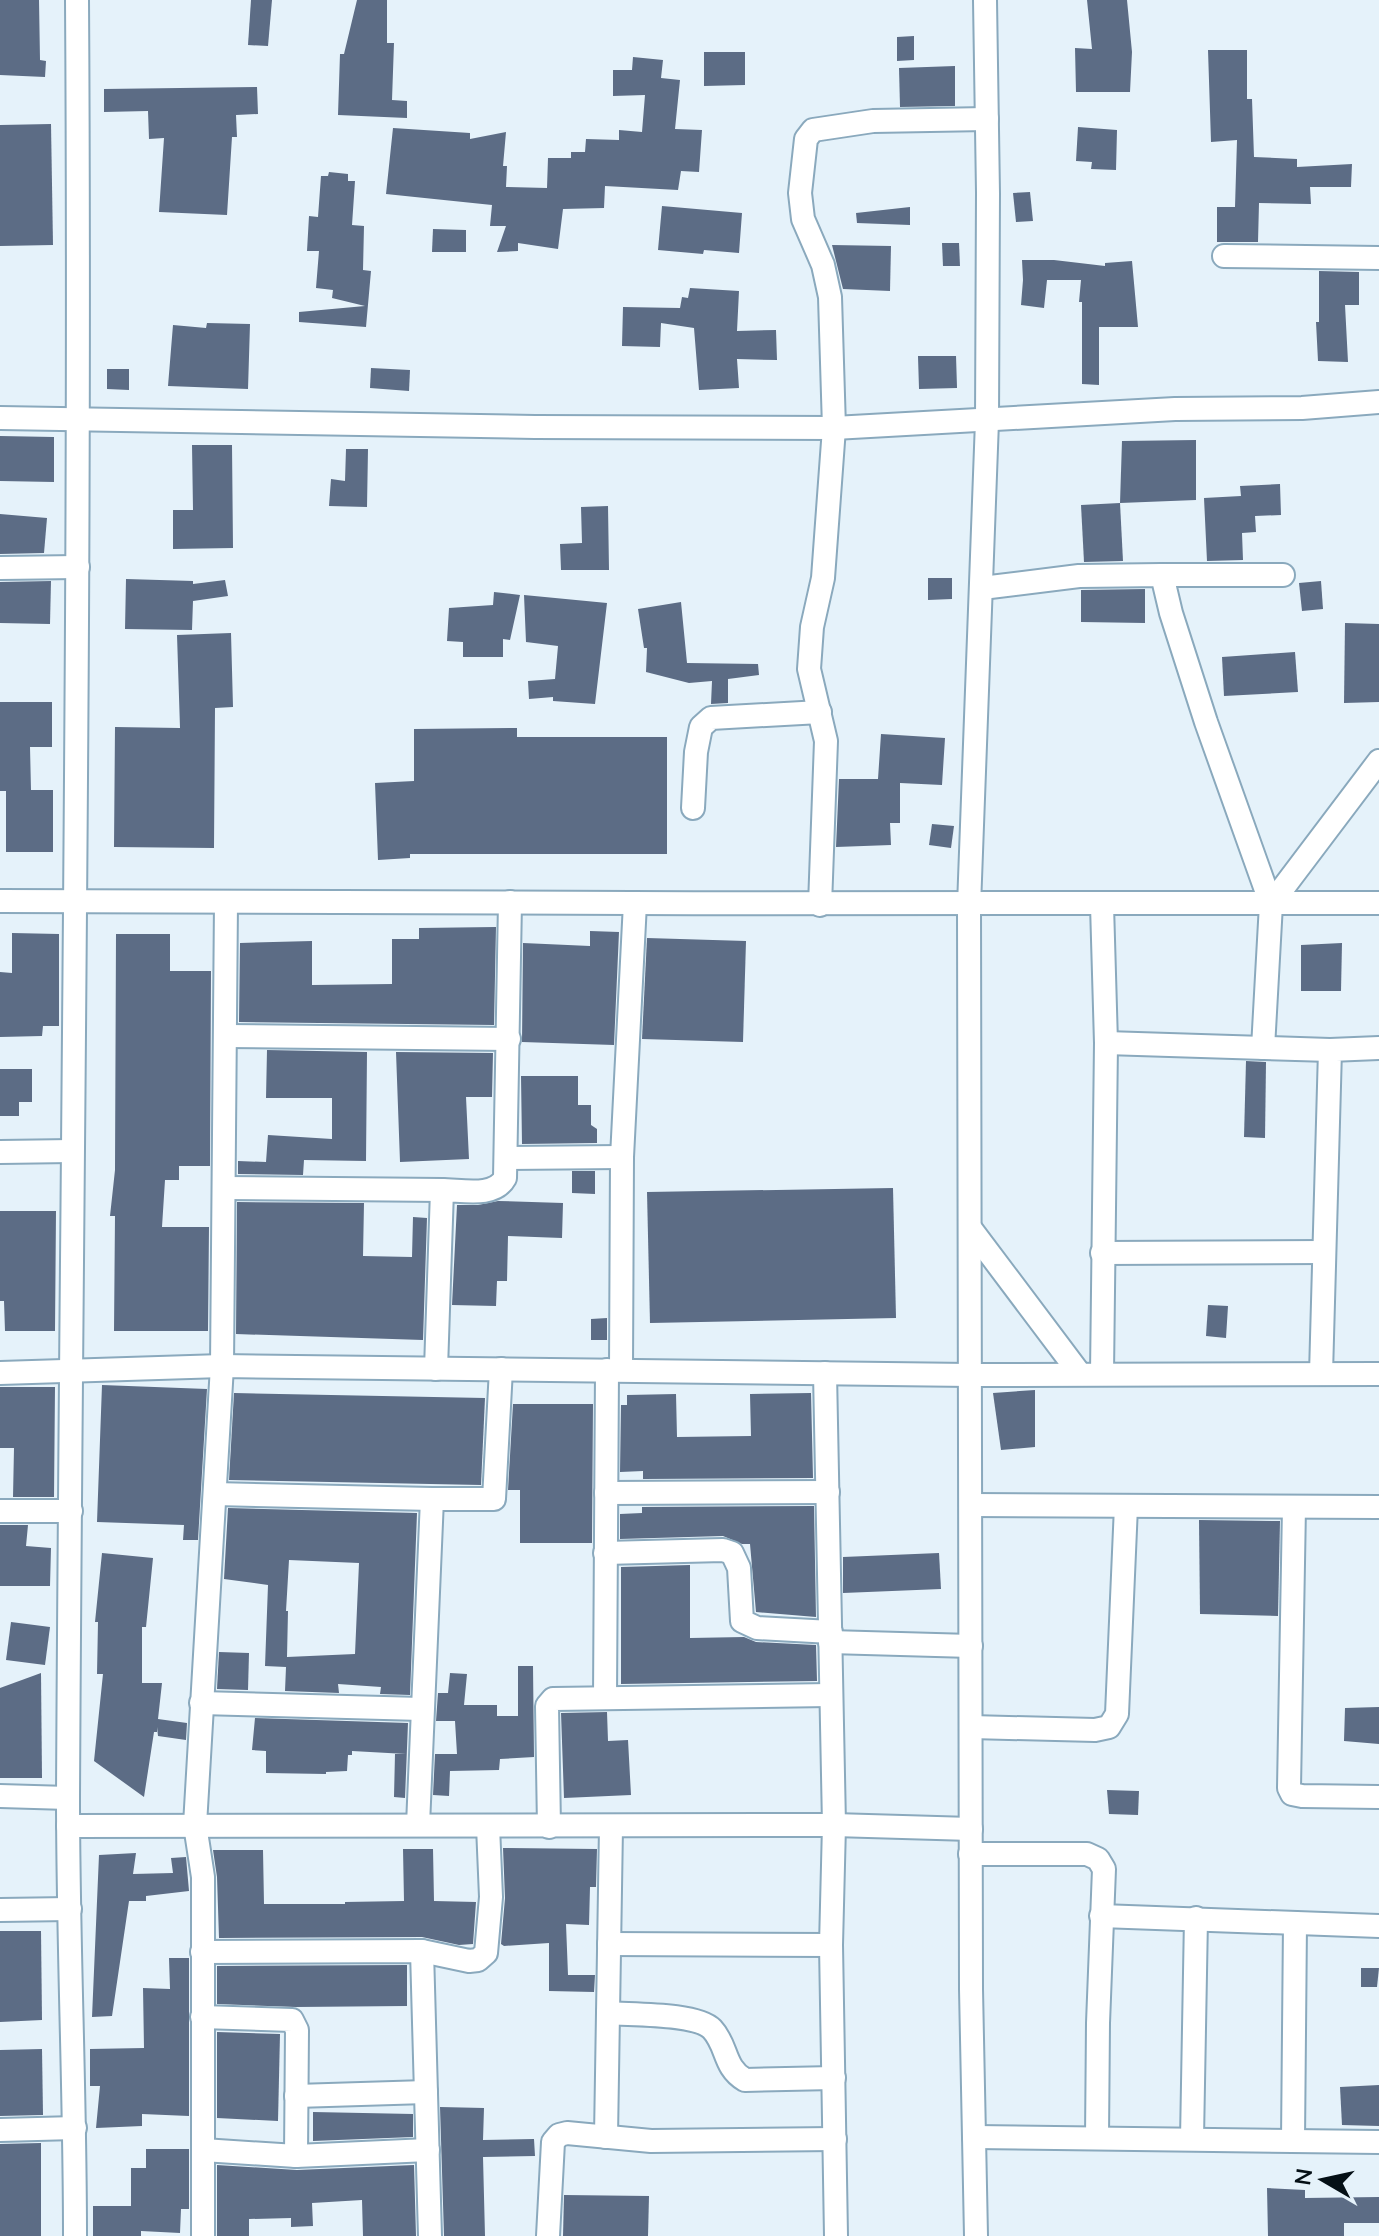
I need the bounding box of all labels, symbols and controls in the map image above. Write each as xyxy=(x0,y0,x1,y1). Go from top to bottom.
north arrow xyxy=(1283,2140,1363,2220)
text: N xyxy=(1288,2166,1318,2187)

